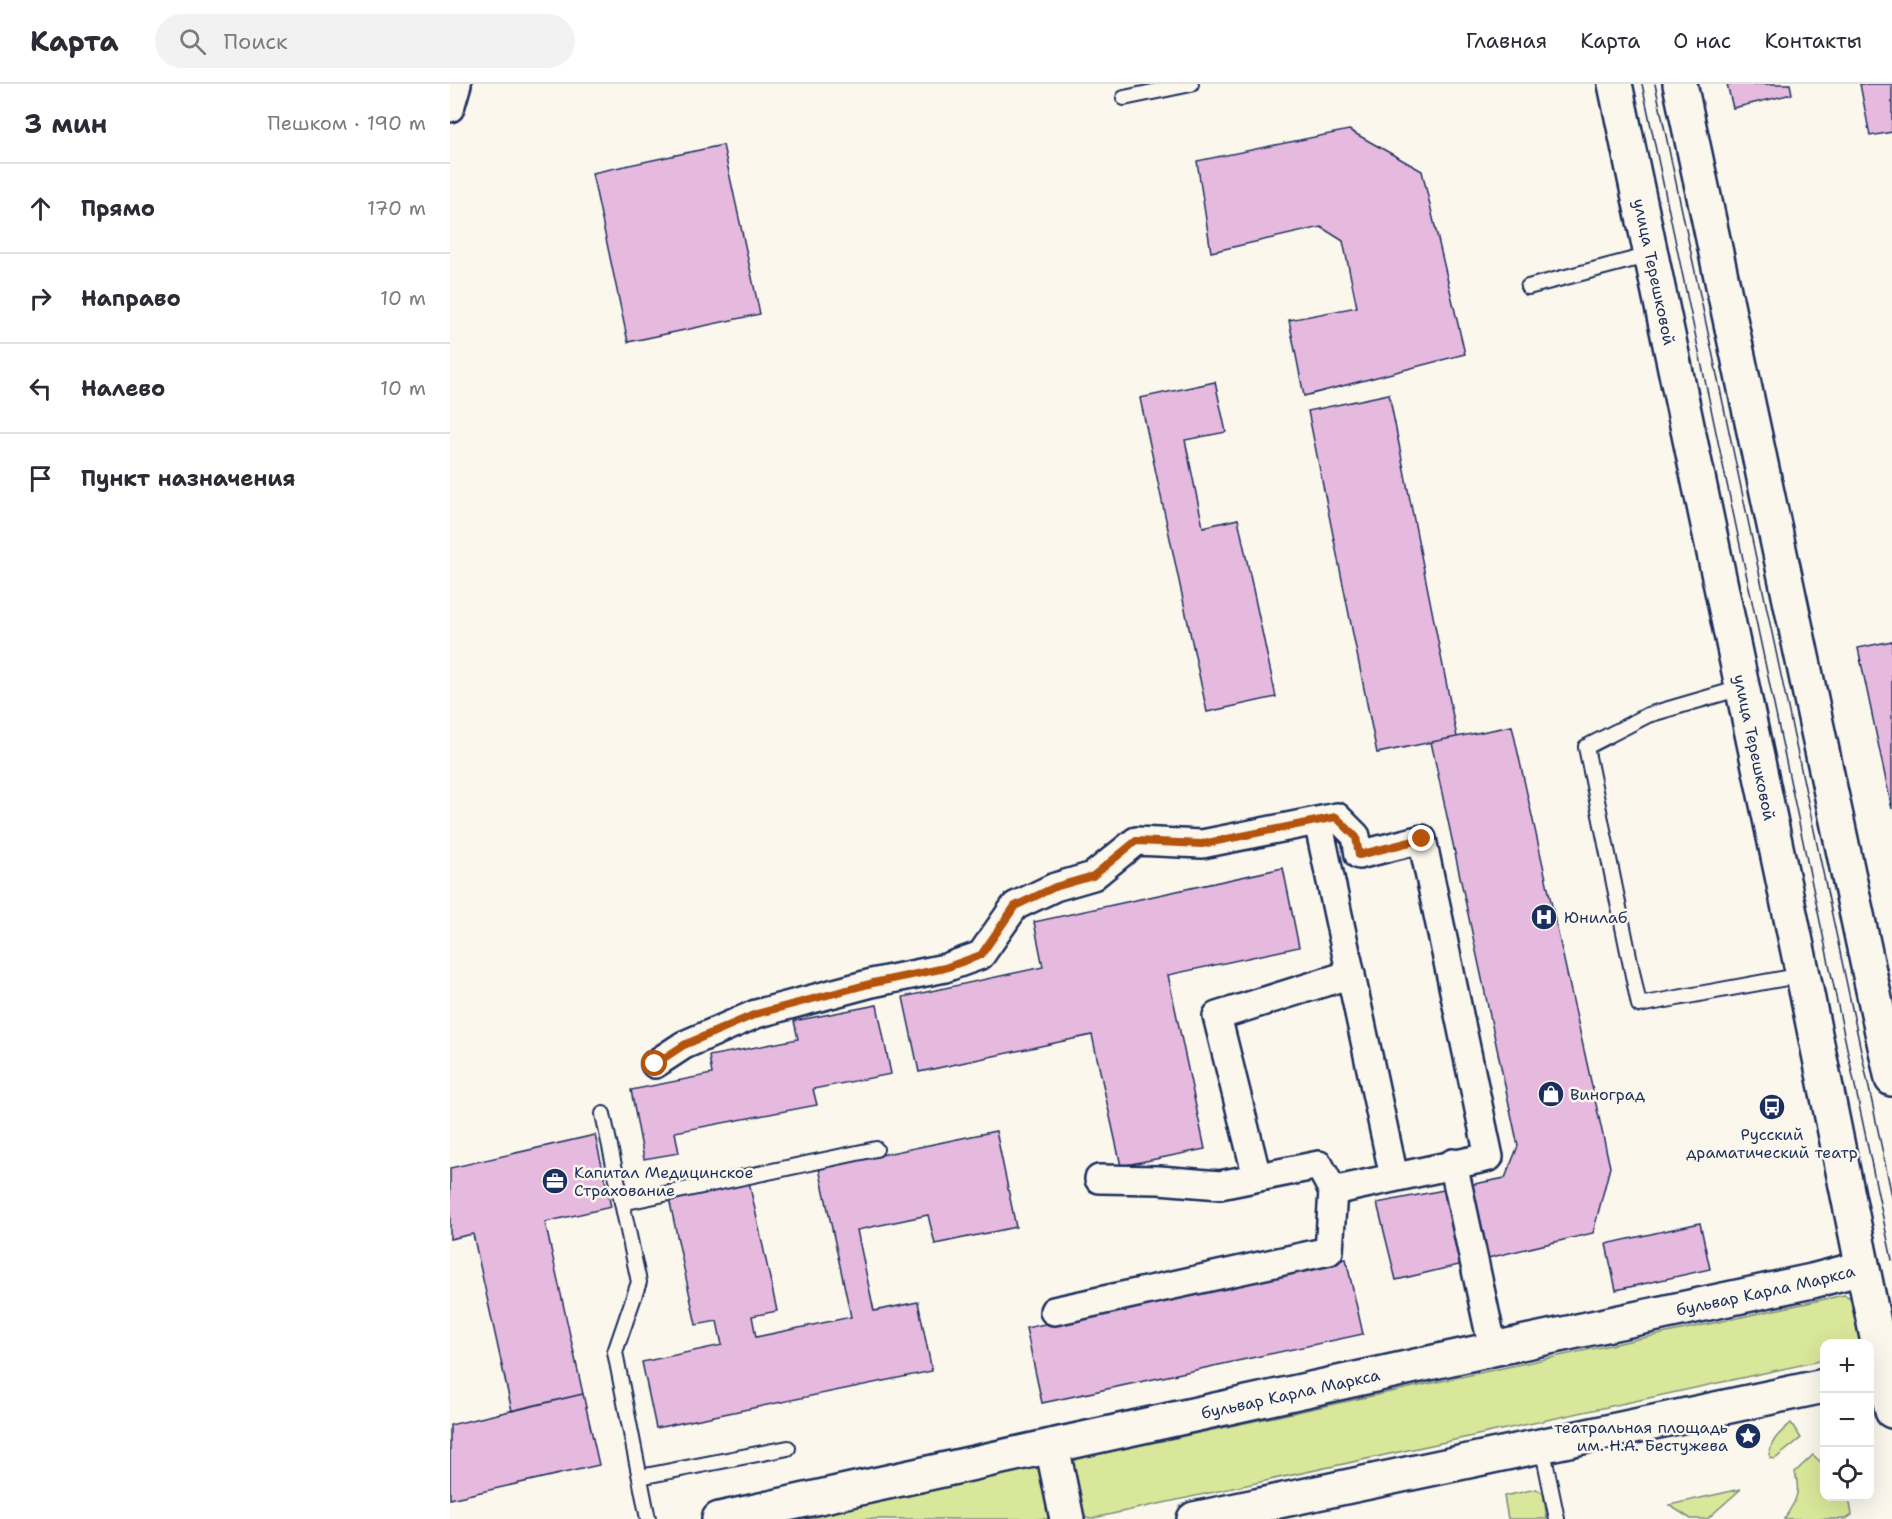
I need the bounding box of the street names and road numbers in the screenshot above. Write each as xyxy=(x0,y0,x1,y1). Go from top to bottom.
street label: улица Терешковой xyxy=(1628,197,1680,347)
street label: улица Терешковой xyxy=(1729,672,1780,823)
street label: бульвар Карла Маркса xyxy=(1674,1260,1857,1321)
street label: бульвар Карла Маркса xyxy=(1199,1364,1382,1424)

